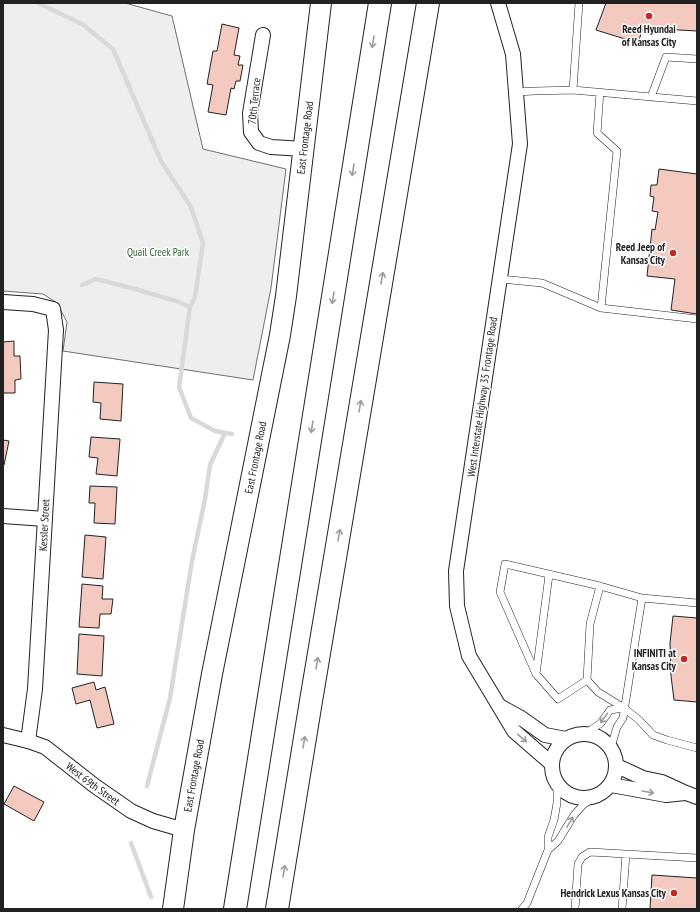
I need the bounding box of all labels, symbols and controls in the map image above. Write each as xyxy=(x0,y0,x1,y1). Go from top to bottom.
marker: Reed Hyundai of Kansas City xyxy=(644,11,654,21)
place label: Reed Hyundai of Kansas City xyxy=(622,22,677,49)
one-way arrow xyxy=(369,35,377,48)
street label: 70th Terrace xyxy=(245,77,263,125)
street label: East Frontage Road xyxy=(294,100,316,175)
one-way arrow xyxy=(349,163,357,176)
place label: Reed Jeep of Kansas City xyxy=(616,240,666,267)
park label: Quail Creek Park xyxy=(127,245,190,259)
marker: Reed Jeep of Kansas City xyxy=(668,248,678,258)
one-way arrow xyxy=(378,272,386,285)
one-way arrow xyxy=(328,291,336,304)
street label: West Interstate Highway 35 Frontage Road xyxy=(464,316,500,478)
one-way arrow xyxy=(357,400,365,413)
street label: East Frontage Road xyxy=(241,420,270,495)
one-way arrow xyxy=(308,420,316,433)
street label: Kessler Street xyxy=(36,499,52,551)
one-way arrow xyxy=(335,529,343,542)
place label: INFINITI at Kansas City xyxy=(632,646,677,673)
marker: INFINITI at Kansas City xyxy=(679,654,689,664)
one-way arrow xyxy=(314,657,322,670)
one-way arrow xyxy=(600,713,608,724)
one-way arrow xyxy=(517,734,528,743)
one-way arrow xyxy=(300,736,308,749)
street label: East Frontage Road xyxy=(180,738,207,813)
street label: West 69th Street xyxy=(63,759,123,808)
one-way arrow xyxy=(641,788,654,796)
one-way arrow xyxy=(566,816,574,828)
one-way arrow xyxy=(280,864,288,877)
place label: Hendrick Lexus Kansas City xyxy=(561,886,667,900)
marker: Hendrick Lexus Kansas City xyxy=(669,888,679,898)

